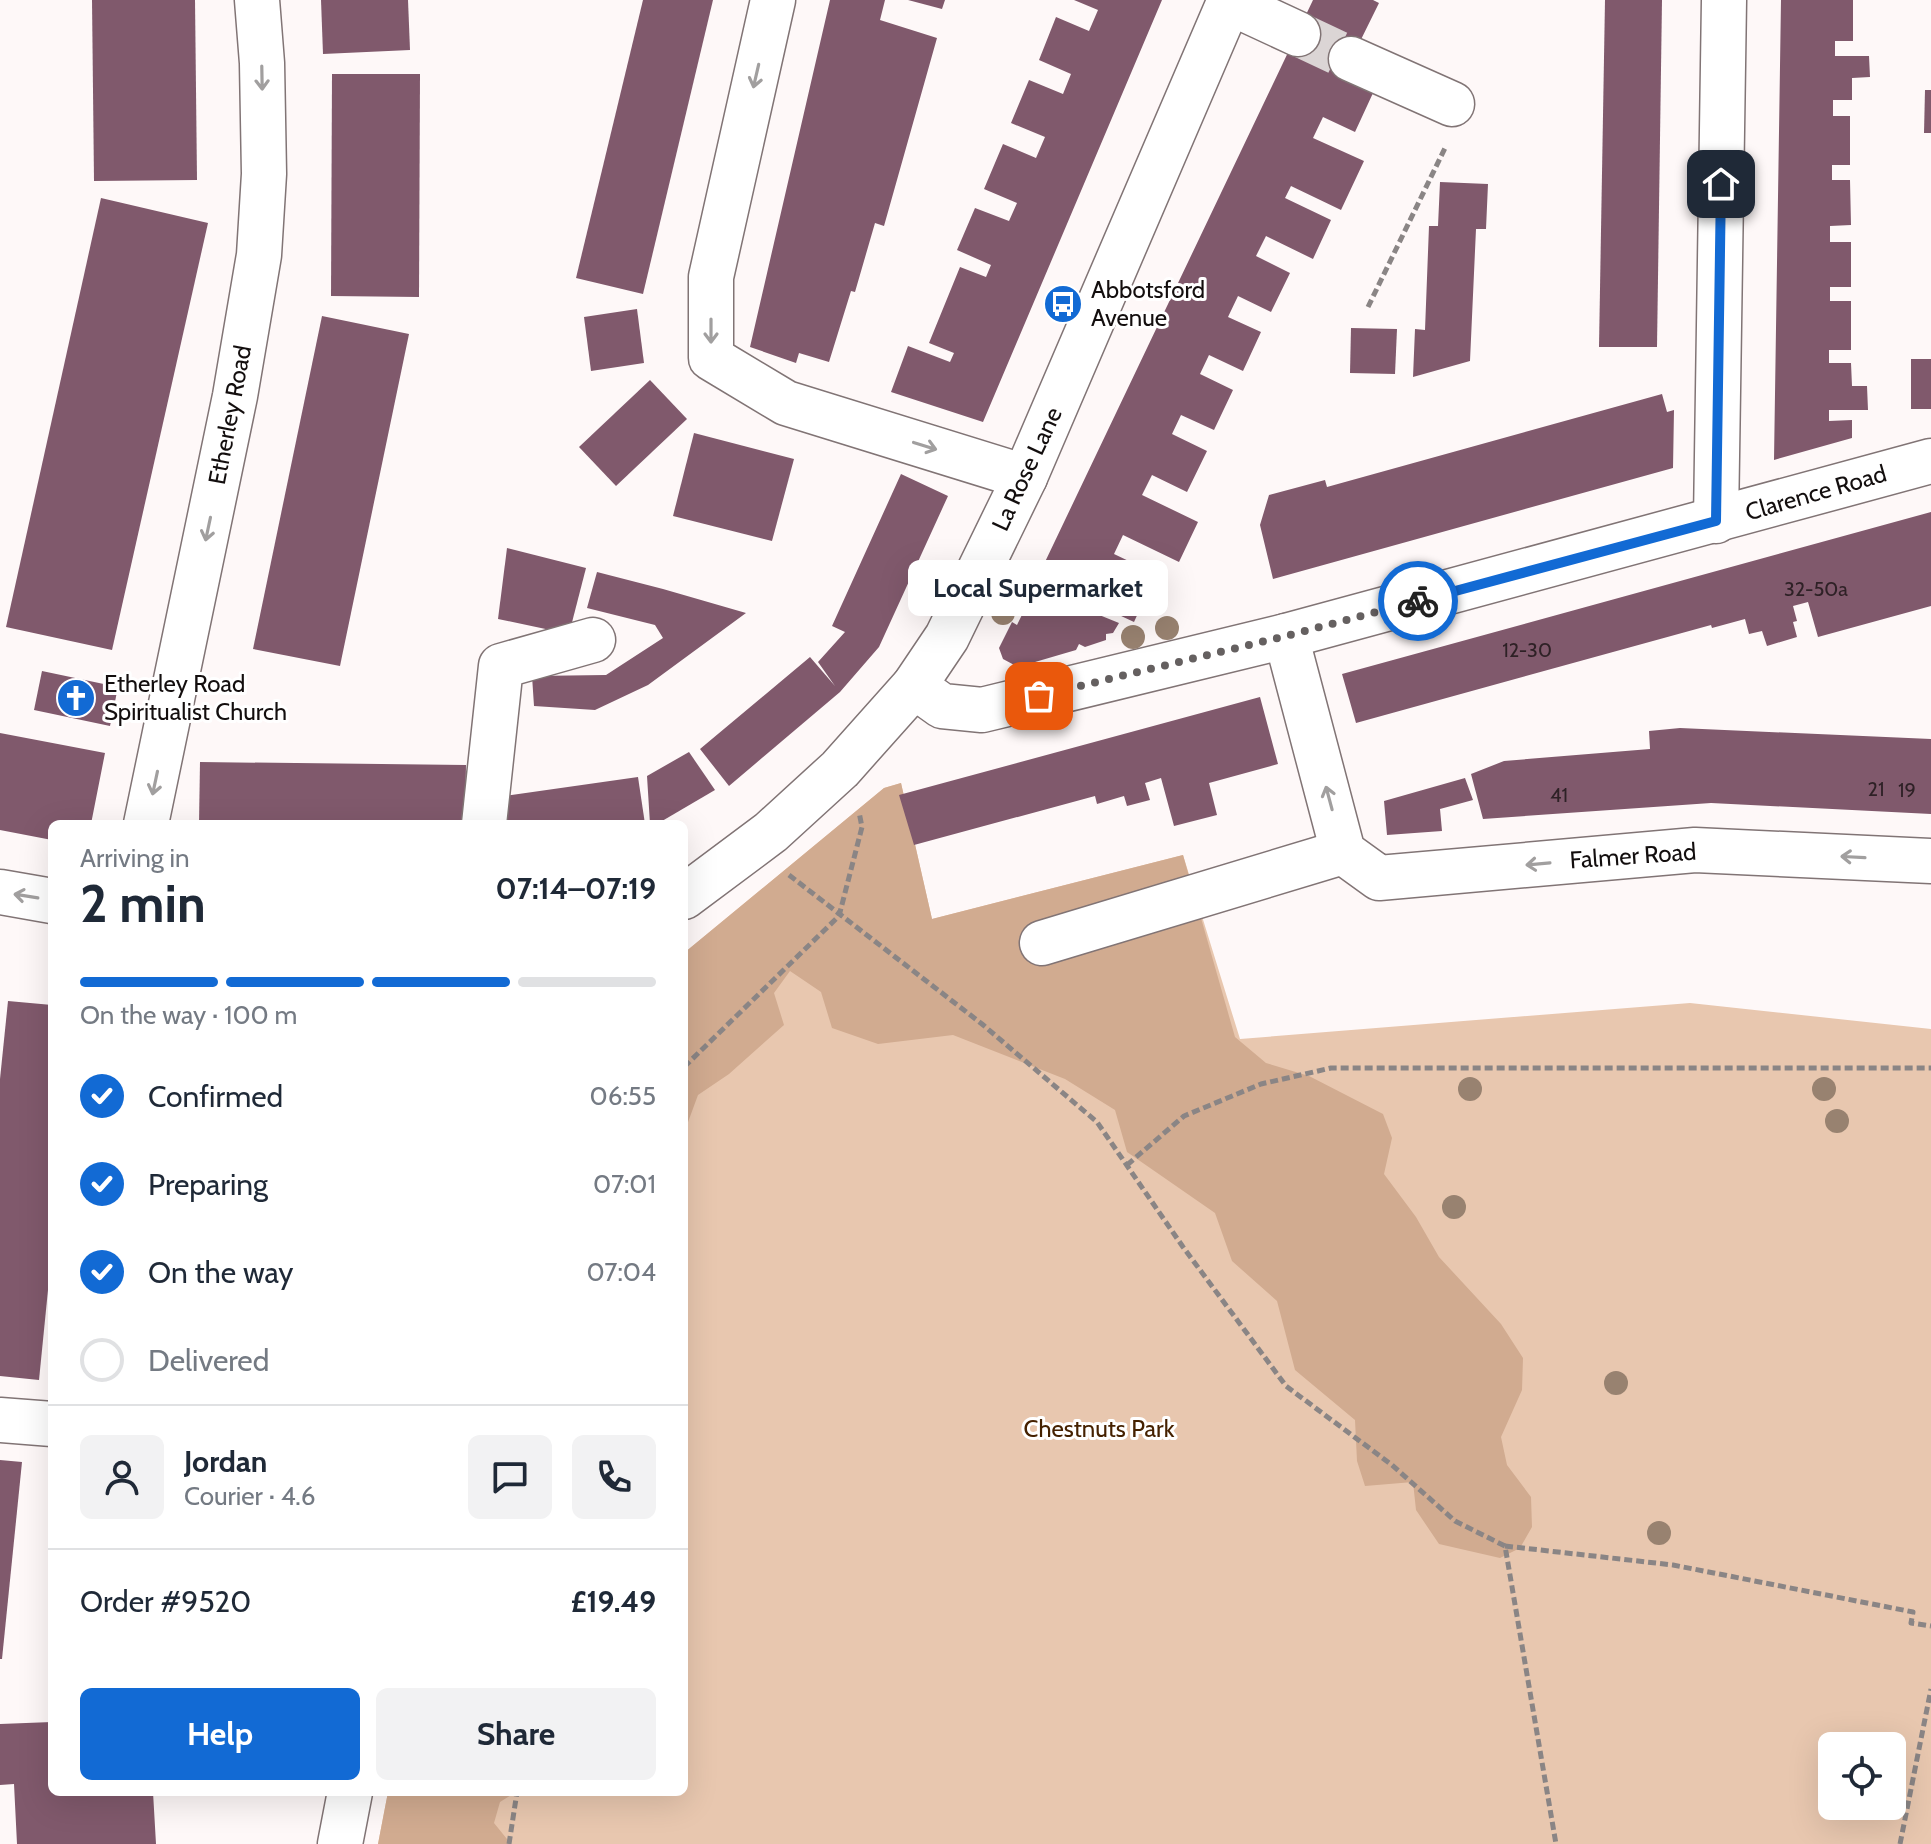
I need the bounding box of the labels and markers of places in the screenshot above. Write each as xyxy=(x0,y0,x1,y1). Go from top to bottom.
pin xyxy=(1687,150,1755,218)
place label: Abbotsford Avenue xyxy=(1091,275,1205,332)
bus stop icon: Abbotsford Avenue xyxy=(1042,283,1084,325)
callout: Local Supermarket xyxy=(909,560,1169,616)
pin xyxy=(1005,662,1073,730)
place label: Etherley Road Spiritualist Church xyxy=(104,669,287,726)
church icon: Etherley Road Spiritualist Church xyxy=(55,677,97,719)

